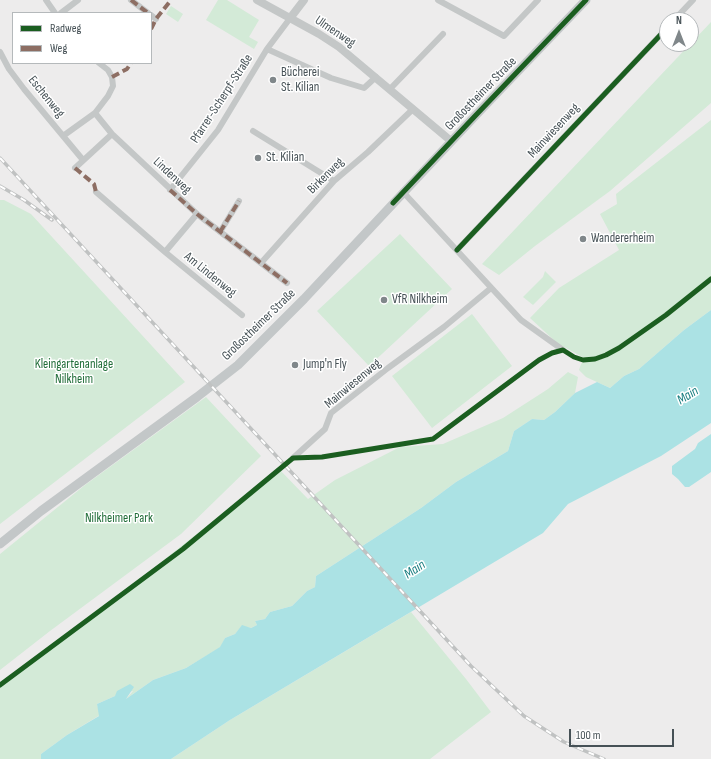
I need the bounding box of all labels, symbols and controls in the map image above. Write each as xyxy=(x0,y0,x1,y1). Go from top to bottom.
legend xyxy=(12,12,152,64)
north arrow xyxy=(659,12,699,52)
street label: Ulmenweg xyxy=(312,13,358,51)
text: N xyxy=(676,14,682,27)
text: Radweg xyxy=(50,21,81,36)
text: Weg xyxy=(50,41,67,56)
street label: Pfarrer-Scherpf-Straße xyxy=(187,52,257,146)
street label: Großostheimer Straße xyxy=(442,54,520,134)
place label: Bücherei St. Kilian xyxy=(281,65,319,96)
street label: Eschenweg xyxy=(24,73,68,121)
marker: Bücherei St. Kilian xyxy=(268,75,278,85)
street label: Mainwiesenweg xyxy=(525,101,583,161)
place label: St. Kilian xyxy=(266,150,304,166)
marker: St. Kilian xyxy=(253,153,263,163)
street label: Lindenweg xyxy=(150,154,194,198)
street label: Birkenweg xyxy=(305,155,347,197)
place label: Wandererheim xyxy=(591,231,654,247)
marker: Wandererheim xyxy=(578,234,588,244)
street label: Am Lindenweg xyxy=(181,249,239,301)
street label: Großostheimer Straße xyxy=(219,286,299,364)
place label: VfR Nilkheim xyxy=(392,292,448,308)
marker: VfR Nilkheim xyxy=(379,295,389,305)
street label: Mainwiesenweg xyxy=(322,356,384,412)
park label: Kleingartenanlage Nilkheim xyxy=(35,357,113,388)
place label: Jump'n Fly xyxy=(303,357,347,373)
marker: Jump'n Fly xyxy=(290,360,300,370)
water label: Main xyxy=(674,383,702,409)
park label: Nilkheimer Park xyxy=(85,511,153,527)
water label: Main xyxy=(401,557,429,583)
scale bar xyxy=(571,721,676,747)
text: 100 m xyxy=(576,728,601,743)

